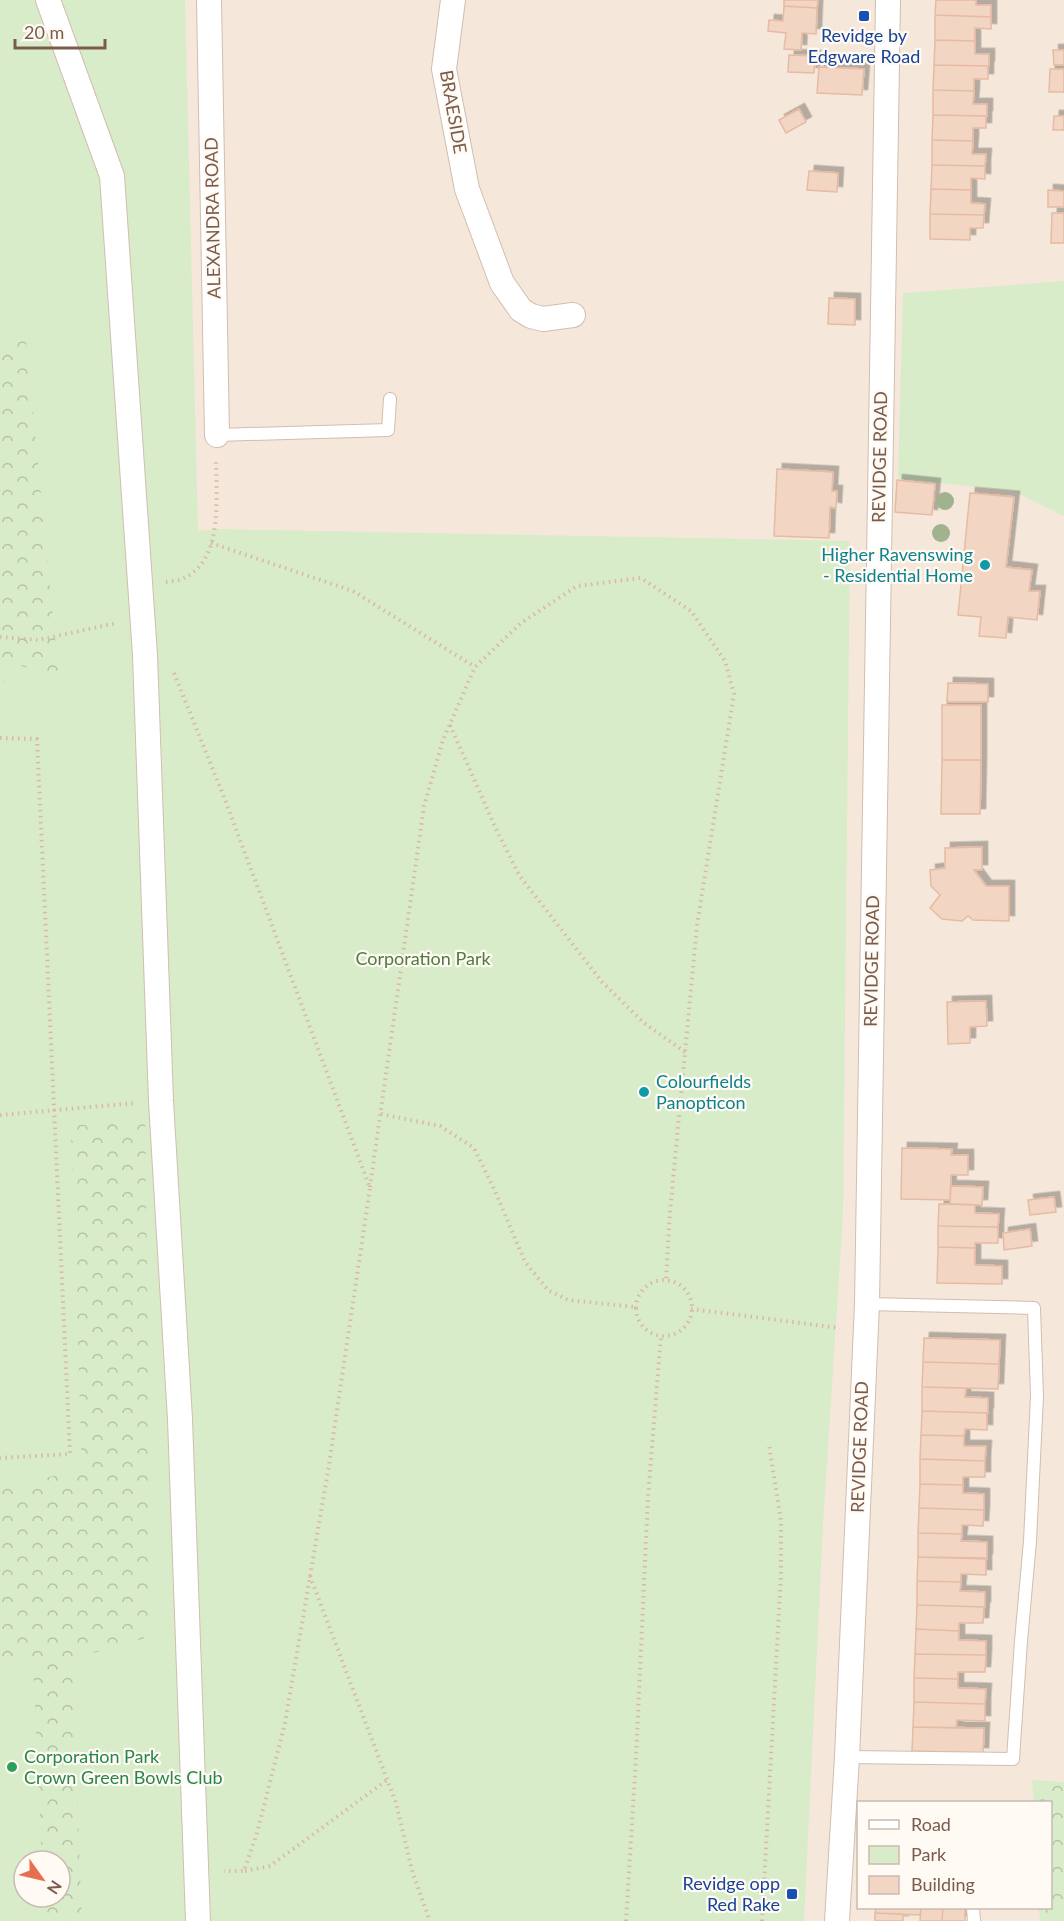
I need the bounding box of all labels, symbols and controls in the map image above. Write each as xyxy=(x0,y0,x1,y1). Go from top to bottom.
marker: Revidge by Edgware Road xyxy=(857,9,871,23)
scale bar xyxy=(15,12,105,50)
text: 20 m xyxy=(24,21,64,43)
place label: Revidge by Edgware Road xyxy=(808,24,920,67)
street label: BRAESIDE xyxy=(436,68,472,155)
street label: ALEXANDRA ROAD xyxy=(200,137,224,299)
street label: REVIDGE ROAD xyxy=(867,391,891,523)
place label: Higher Ravenswing - Residential Home xyxy=(821,543,973,586)
marker: Higher Ravenswing - Residential Home xyxy=(978,558,992,572)
street label: REVIDGE ROAD xyxy=(859,895,883,1027)
park label: Corporation Park xyxy=(355,947,491,969)
place label: Colourfields Panopticon xyxy=(656,1070,751,1113)
marker: Colourfields Panopticon xyxy=(637,1085,651,1099)
street label: REVIDGE ROAD xyxy=(846,1381,872,1513)
place label: Corporation Park Crown Green Bowls Club xyxy=(24,1745,223,1788)
marker: Corporation Park Crown Green Bowls Club xyxy=(5,1760,19,1774)
legend xyxy=(857,1801,1052,1909)
text: Road xyxy=(911,1813,951,1835)
text: Park xyxy=(911,1843,947,1865)
north arrow xyxy=(12,1849,72,1909)
place label: Revidge opp Red Rake xyxy=(683,1872,780,1915)
text: Building xyxy=(911,1873,975,1895)
text: N xyxy=(44,1877,66,1898)
marker: Revidge opp Red Rake xyxy=(785,1887,799,1901)

